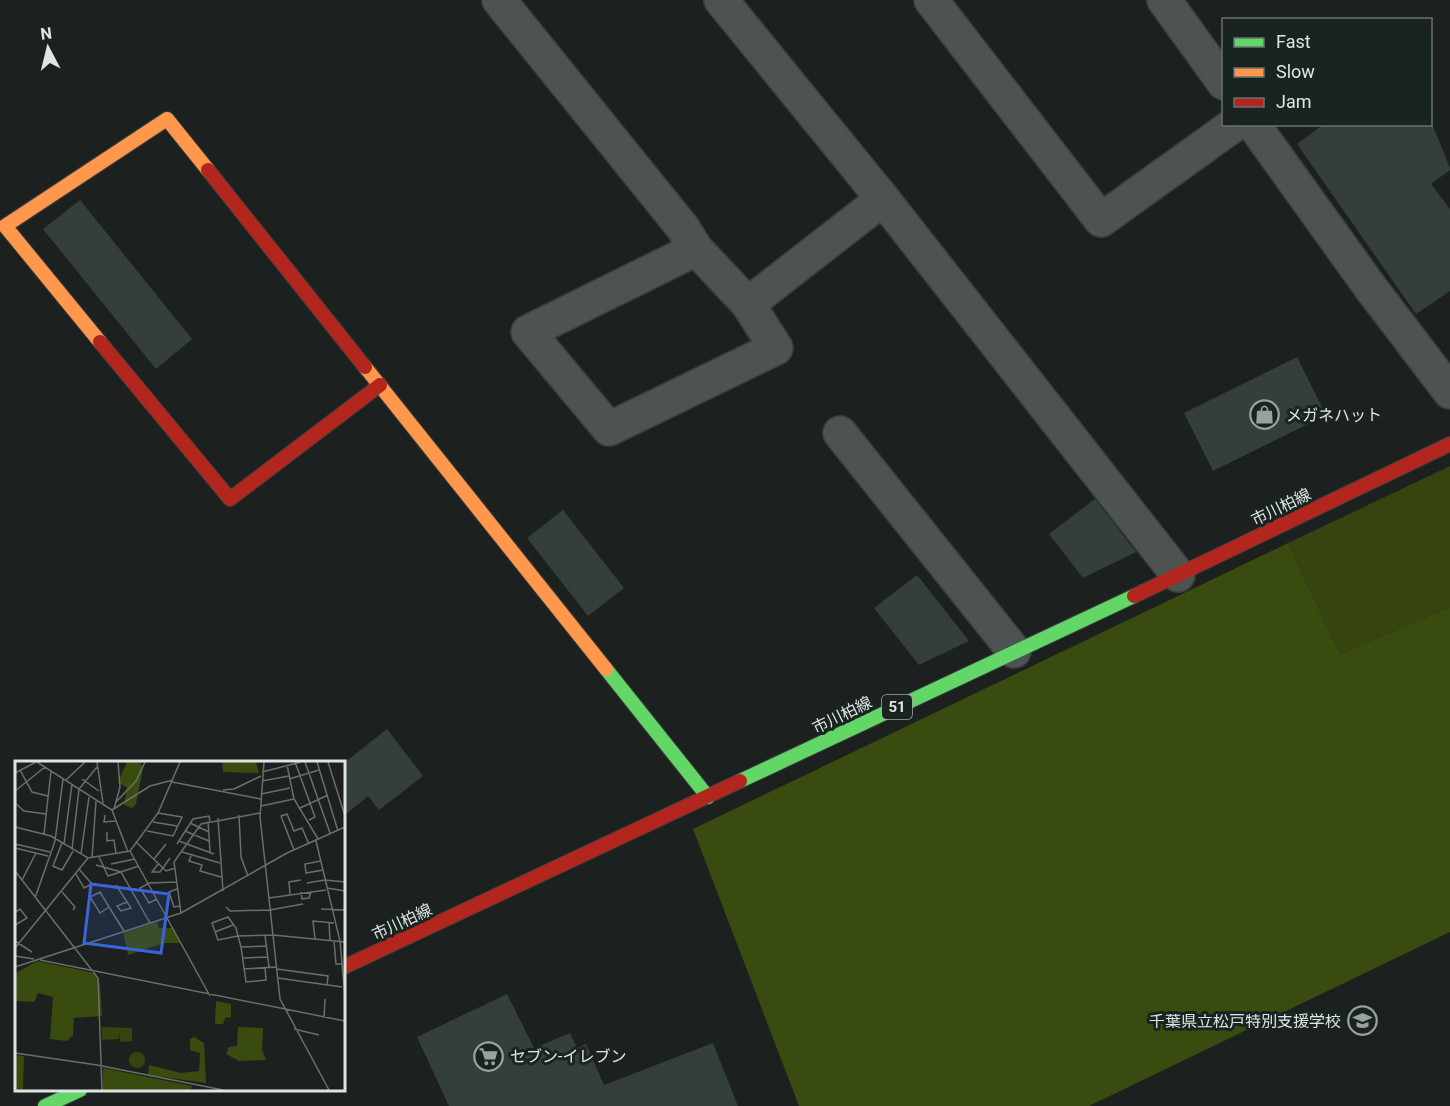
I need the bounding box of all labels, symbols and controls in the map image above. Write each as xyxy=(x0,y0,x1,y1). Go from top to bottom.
north arrow xyxy=(18,18,78,78)
legend xyxy=(1222,18,1432,126)
text: N xyxy=(39,23,53,44)
text: Fast xyxy=(1276,31,1311,52)
text: Slow xyxy=(1276,61,1315,82)
text: Jam xyxy=(1276,91,1312,112)
shop icon: メガネハット xyxy=(1249,399,1281,431)
place label: メガネハット xyxy=(1286,406,1382,425)
street label: 市川柏線 xyxy=(1248,484,1314,530)
street label: 市川柏線 xyxy=(809,692,875,738)
road number: 51 xyxy=(882,695,912,719)
inset map xyxy=(15,761,345,1091)
street label: 市川柏線 xyxy=(369,900,435,944)
school or university icon: 千葉県立松戸特別支援学校 xyxy=(1346,1005,1378,1037)
place label: 千葉県立松戸特別支援学校 xyxy=(1149,1012,1341,1031)
supermarket icon: セブン-イレブン xyxy=(473,1040,505,1072)
place label: セブン-イレブン xyxy=(510,1047,626,1066)

